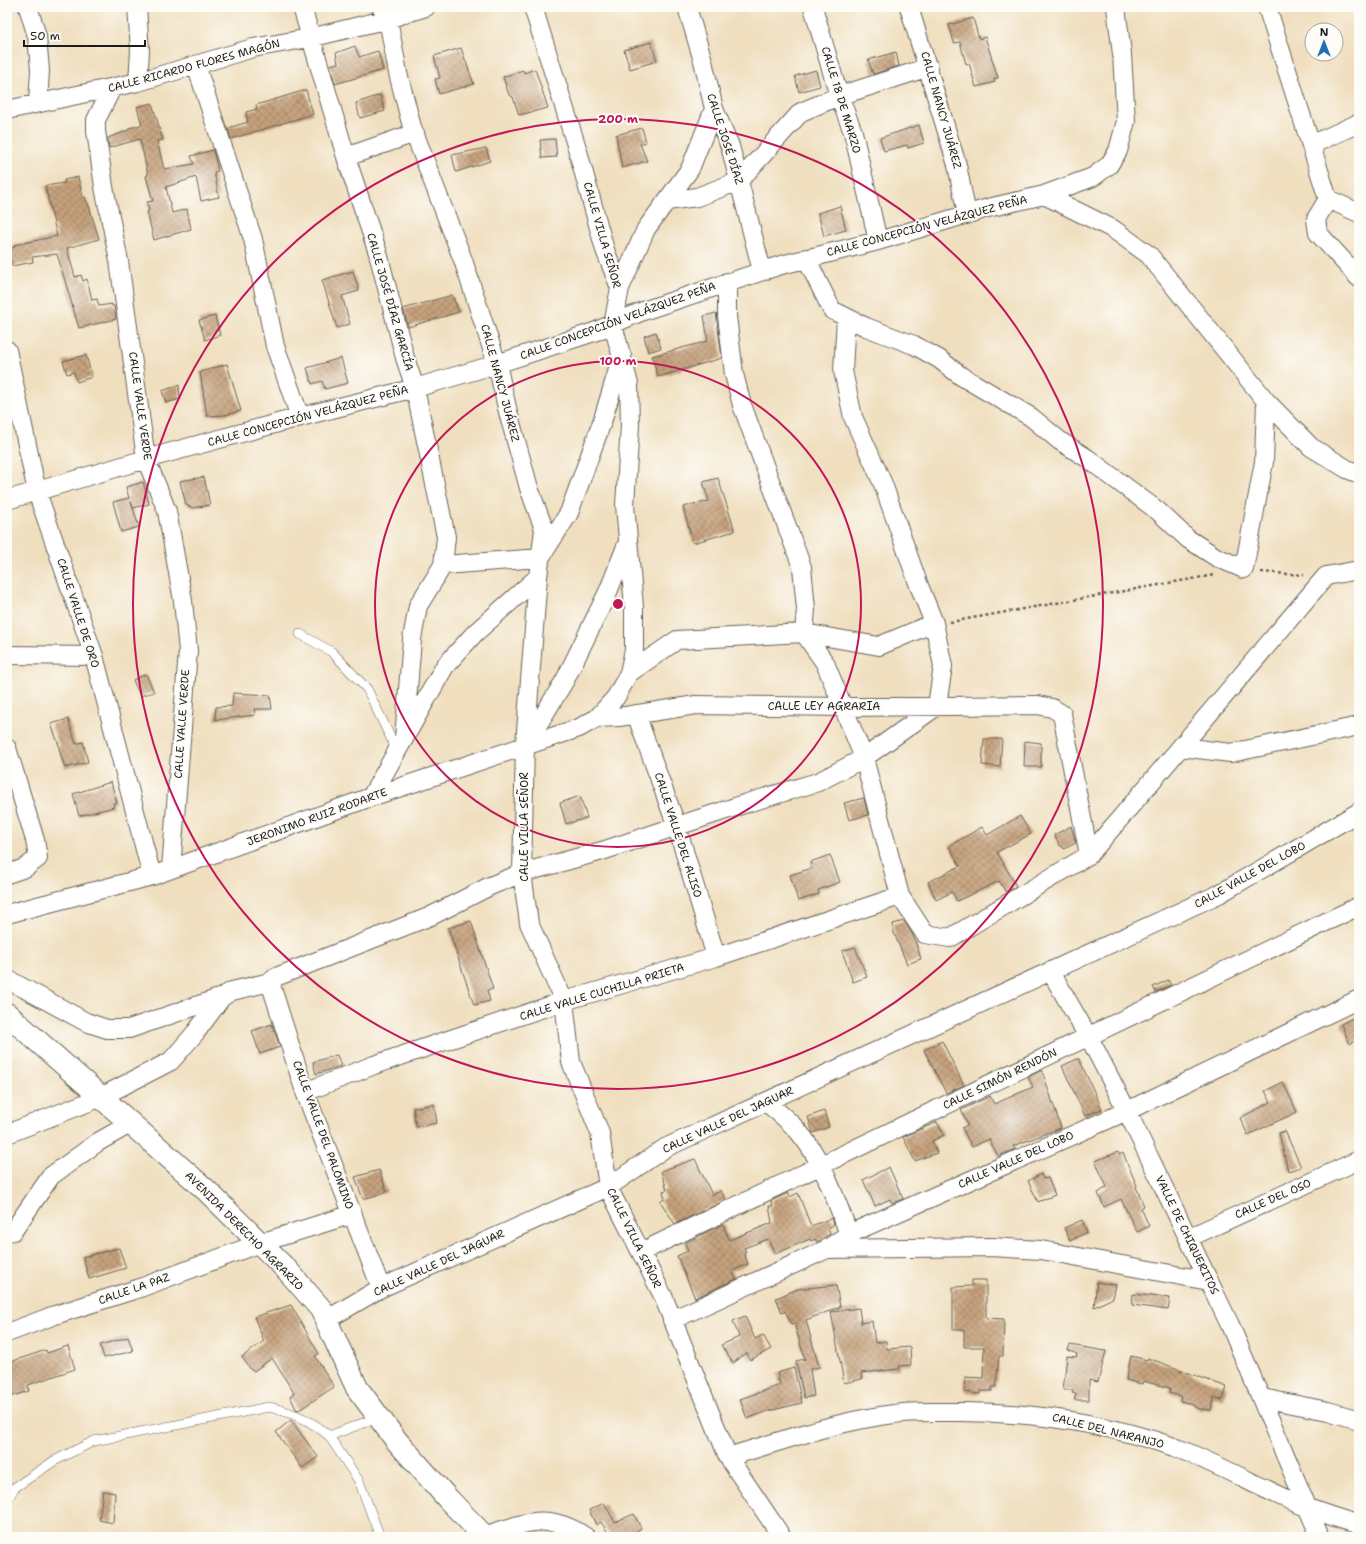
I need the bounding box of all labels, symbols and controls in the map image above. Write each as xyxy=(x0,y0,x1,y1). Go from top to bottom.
scale bar xyxy=(24,22,145,48)
north arrow xyxy=(1304,22,1344,62)
text: N xyxy=(1320,25,1329,40)
text: 50 m xyxy=(30,28,60,44)
street label: CALLE RICARDO FLORES MAGÓN xyxy=(106,35,282,96)
street label: CALLE 18 DE MARZO xyxy=(818,45,864,155)
street label: CALLE NANCY JUÁREZ xyxy=(917,49,966,171)
street label: CALLE JOSÉ DÍAZ xyxy=(703,91,748,187)
text: 200 m xyxy=(598,111,638,127)
street label: CALLE VILLA SEÑOR xyxy=(580,180,625,290)
street label: CALLE CONCEPCIÓN VELÁZQUEZ PEÑA xyxy=(825,191,1029,260)
street label: CALLE JOSÉ DÍAZ GARCÍA xyxy=(363,231,418,373)
street label: CALLE CONCEPCIÓN VELÁZQUEZ PEÑA xyxy=(518,278,718,363)
street label: CALLE NANCY JUÁREZ xyxy=(477,322,524,444)
street label: CALLE VALLE VERDE xyxy=(125,351,155,461)
text: 100 m xyxy=(600,353,637,369)
street label: CALLE CONCEPCIÓN VELÁZQUEZ PEÑA xyxy=(206,381,410,450)
street label: CALLE VALLE DE ORO xyxy=(53,556,103,670)
centre of rings xyxy=(611,597,625,611)
street label: CALLE VALLE VERDE xyxy=(171,669,193,779)
street label: CALLE LEY AGRARIA xyxy=(768,699,880,714)
street label: CALLE VALLE DEL ALISO xyxy=(651,771,705,900)
street label: CALLE VILLA SEÑOR xyxy=(516,772,532,882)
street label: JERONIMO RUIZ RODARTE xyxy=(245,785,389,849)
street label: CALLE VALLE DEL LOBO xyxy=(1192,838,1308,912)
street label: CALLE VALLE CUCHILLA PRIETA xyxy=(518,960,686,1024)
street label: CALLE SIMÓN RENDÓN xyxy=(940,1044,1060,1113)
street label: CALLE VALLE DEL PALOMINO xyxy=(289,1059,357,1211)
street label: CALLE VALLE DEL JAGUAR xyxy=(660,1083,796,1157)
street label: CALLE VALLE DEL LOBO xyxy=(956,1128,1076,1192)
street label: AVENIDA DERECHO AGRARIO xyxy=(181,1168,307,1294)
street label: VALLE DE CHIQUERITOS xyxy=(1152,1173,1222,1297)
street label: CALLE DEL OSO xyxy=(1233,1175,1314,1223)
street label: CALLE VILLA SEÑOR xyxy=(603,1185,666,1291)
street label: CALLE VALLE DEL JAGUAR xyxy=(371,1226,507,1300)
street label: CALLE LA PAZ xyxy=(96,1270,172,1308)
street label: CALLE DEL NARANJO xyxy=(1051,1410,1166,1452)

